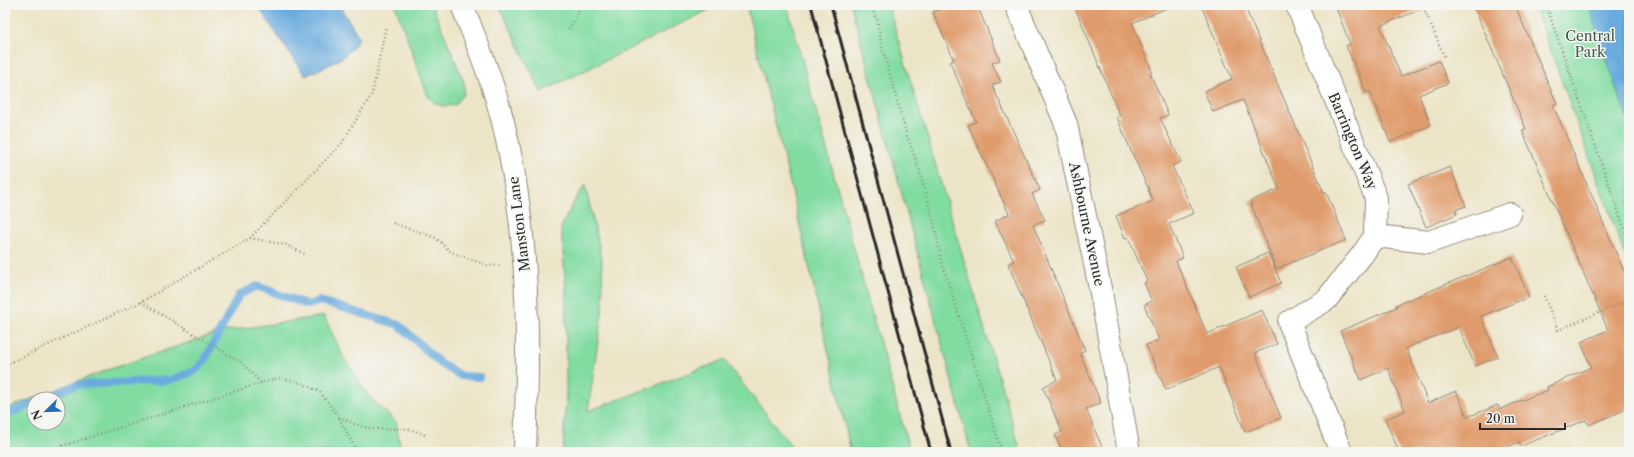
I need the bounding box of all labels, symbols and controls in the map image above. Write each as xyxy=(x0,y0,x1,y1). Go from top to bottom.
park label: Central Park xyxy=(1565,27,1615,61)
street label: Barrington Way xyxy=(1324,90,1382,192)
street label: Ashbourne Avenue xyxy=(1065,159,1109,288)
street label: Manston Lane xyxy=(504,175,534,272)
north arrow xyxy=(26,391,66,431)
scale bar xyxy=(1480,405,1565,431)
text: N xyxy=(28,407,45,422)
text: 20 m xyxy=(1486,411,1515,426)

